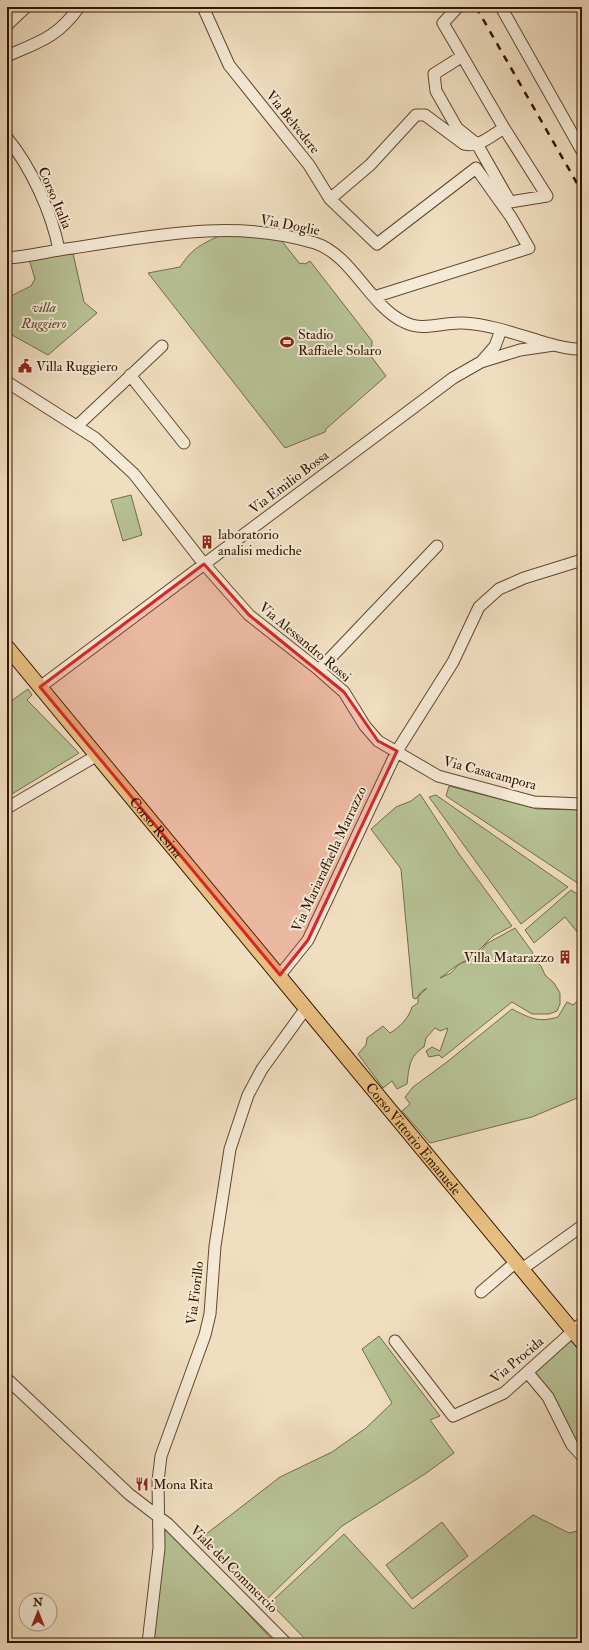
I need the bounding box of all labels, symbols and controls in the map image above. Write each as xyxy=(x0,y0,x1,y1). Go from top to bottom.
street label: Via Belvedere xyxy=(262,87,324,157)
street label: Corso Italia xyxy=(34,165,76,232)
street label: Via Doglie xyxy=(259,211,321,239)
park label: villa Ruggiero xyxy=(20,299,67,332)
place label: Stadio Raffaele Solaro xyxy=(298,326,382,359)
sports icon: Stadio Raffaele Solaro xyxy=(279,334,295,350)
public building icon: Villa Ruggiero xyxy=(17,358,33,374)
place label: Villa Ruggiero xyxy=(36,358,118,375)
street label: Via Emilio Bossa xyxy=(246,446,332,517)
place label: laboratorio analisi mediche xyxy=(218,526,302,559)
building icon: laboratorio analisi mediche xyxy=(199,534,215,550)
street label: Via Alessandro Rossi xyxy=(256,599,355,686)
street label: Via Casacampora xyxy=(441,752,539,795)
street label: Via Mariaraffaella Marrazzo xyxy=(288,783,370,934)
street label: Corso Resina xyxy=(126,793,186,861)
place label: Villa Matarazzo xyxy=(464,949,554,966)
building icon: Villa Matarazzo xyxy=(557,949,573,965)
street label: Corso Vittorio Emanuele xyxy=(362,1079,465,1198)
street label: Via Fiorillo xyxy=(183,1260,207,1326)
street label: Via Procida xyxy=(487,1333,547,1387)
restaurant icon: Mona Rita xyxy=(134,1476,150,1492)
place label: Mona Rita xyxy=(153,1476,213,1493)
street label: Viale del Commercio xyxy=(187,1522,281,1616)
north arrow xyxy=(18,1592,58,1632)
text: N xyxy=(32,1596,44,1609)

